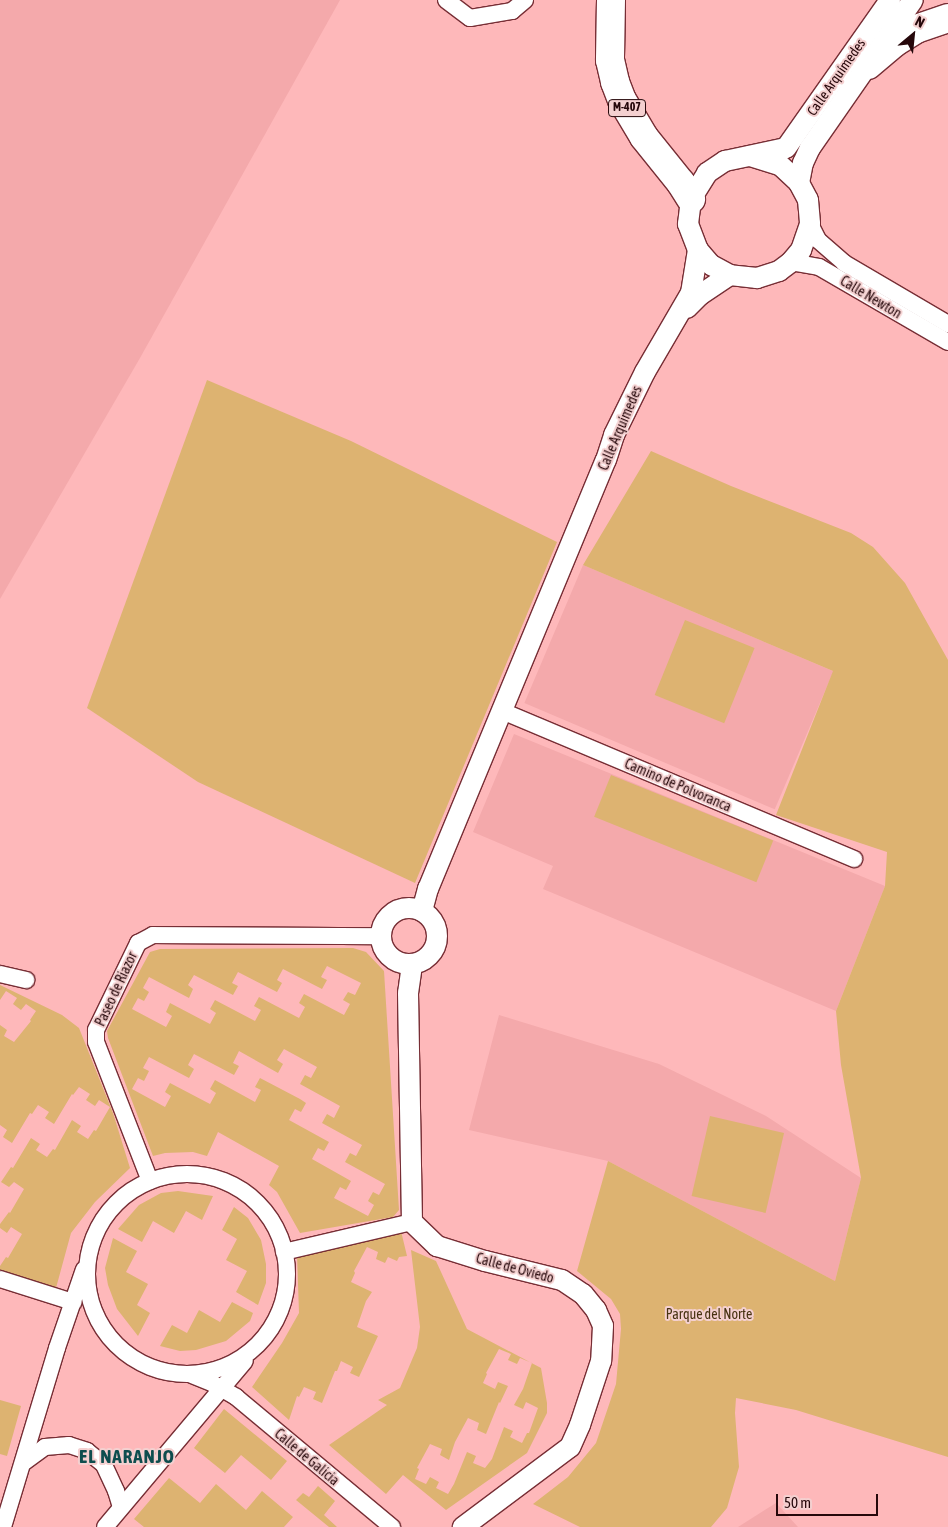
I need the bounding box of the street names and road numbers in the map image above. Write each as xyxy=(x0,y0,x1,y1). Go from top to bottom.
street label: Calle Arquímedes xyxy=(803,35,869,119)
road number: M-407 xyxy=(607,99,647,118)
street label: Calle Newton xyxy=(837,272,905,322)
street label: Calle Arquímedes xyxy=(595,383,645,473)
street label: Camino de Polvoranca xyxy=(622,755,734,815)
street label: Paseo de Riazor xyxy=(91,949,141,1029)
street label: Calle de Oviedo xyxy=(474,1250,556,1286)
street label: Calle de Galicia xyxy=(271,1425,343,1489)

